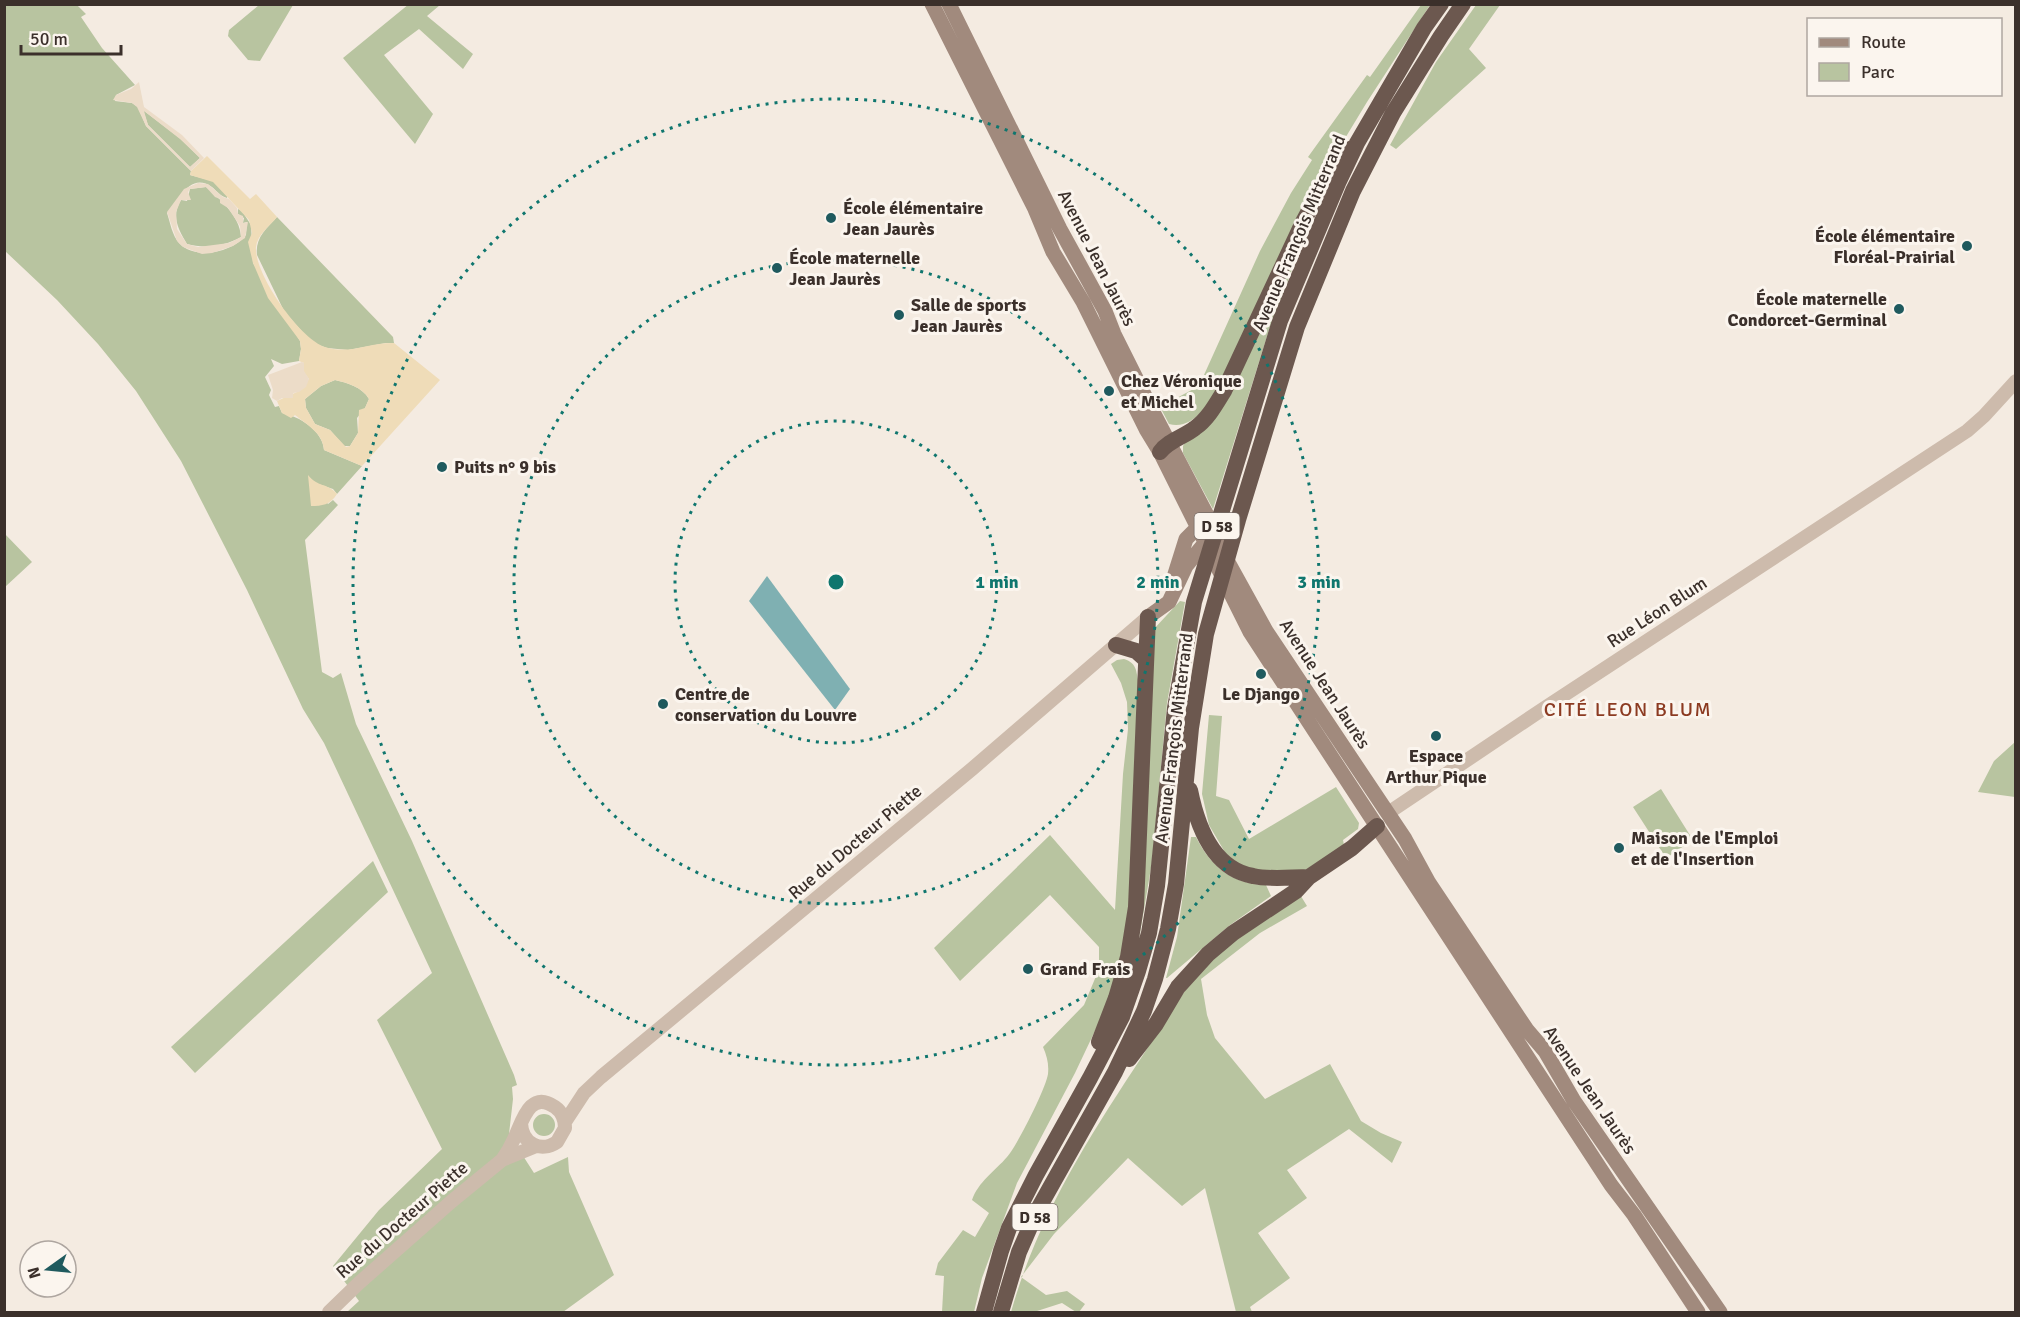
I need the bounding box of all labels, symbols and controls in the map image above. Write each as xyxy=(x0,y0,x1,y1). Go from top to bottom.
scale bar xyxy=(21,18,122,56)
legend xyxy=(1807,18,2002,96)
text: 50 m xyxy=(30,28,68,50)
text: Route xyxy=(1861,31,1906,53)
text: Parc xyxy=(1861,61,1895,83)
street label: Avenue François Mitterrand xyxy=(1248,131,1350,335)
street label: Avenue Jean Jaurès xyxy=(1053,186,1141,330)
place label: École élémentaire Jean Jaurès xyxy=(843,197,983,240)
marker: École élémentaire Jean Jaurès xyxy=(824,211,838,225)
place label: École élémentaire Floréal-Prairial xyxy=(1815,225,1955,268)
marker: École élémentaire Floréal-Prairial xyxy=(1960,239,1974,253)
place label: École maternelle Jean Jaurès xyxy=(789,247,920,290)
marker: École maternelle Jean Jaurès xyxy=(770,261,784,275)
place label: École maternelle Condorcet-Germinal xyxy=(1728,288,1887,331)
place label: Salle de sports Jean Jaurès xyxy=(911,294,1026,337)
marker: École maternelle Condorcet-Germinal xyxy=(1892,302,1906,316)
marker: Salle de sports Jean Jaurès xyxy=(892,308,906,322)
place label: Chez Véronique et Michel xyxy=(1121,370,1242,413)
marker: Chez Véronique et Michel xyxy=(1102,384,1116,398)
place label: Puits n° 9 bis xyxy=(454,456,556,478)
marker: Puits n° 9 bis xyxy=(435,460,449,474)
road number: D 58 xyxy=(1194,513,1240,539)
text: 1 min xyxy=(975,571,1019,593)
text: 2 min xyxy=(1136,571,1180,593)
text: 3 min xyxy=(1297,571,1341,593)
centre of rings xyxy=(826,572,846,592)
street label: Rue Léon Blum xyxy=(1603,572,1711,652)
street label: Avenue Jean Jaurès xyxy=(1275,615,1375,753)
street label: Avenue François Mitterrand xyxy=(1150,632,1198,844)
marker: Le Django xyxy=(1254,667,1268,681)
place label: Centre de conservation du Louvre xyxy=(675,683,857,726)
place label: Le Django xyxy=(1222,683,1300,705)
marker: Centre de conservation du Louvre xyxy=(656,697,670,711)
district label: CITÉ LEON BLUM xyxy=(1544,697,1712,722)
marker: Espace Arthur Pique xyxy=(1429,729,1443,743)
place label: Espace Arthur Pique xyxy=(1385,745,1487,788)
street label: Rue du Docteur Piette xyxy=(784,780,926,904)
place label: Maison de l'Emploi et de l'Insertion xyxy=(1631,827,1778,870)
marker: Maison de l'Emploi et de l'Insertion xyxy=(1612,841,1626,855)
place label: Grand Frais xyxy=(1040,958,1130,980)
marker: Grand Frais xyxy=(1021,962,1035,976)
street label: Avenue Jean Jaurès xyxy=(1539,1022,1641,1158)
street label: Rue du Docteur Piette xyxy=(332,1157,472,1283)
road number: D 58 xyxy=(1012,1204,1058,1230)
north arrow xyxy=(18,1239,78,1299)
text: N xyxy=(23,1265,46,1281)

